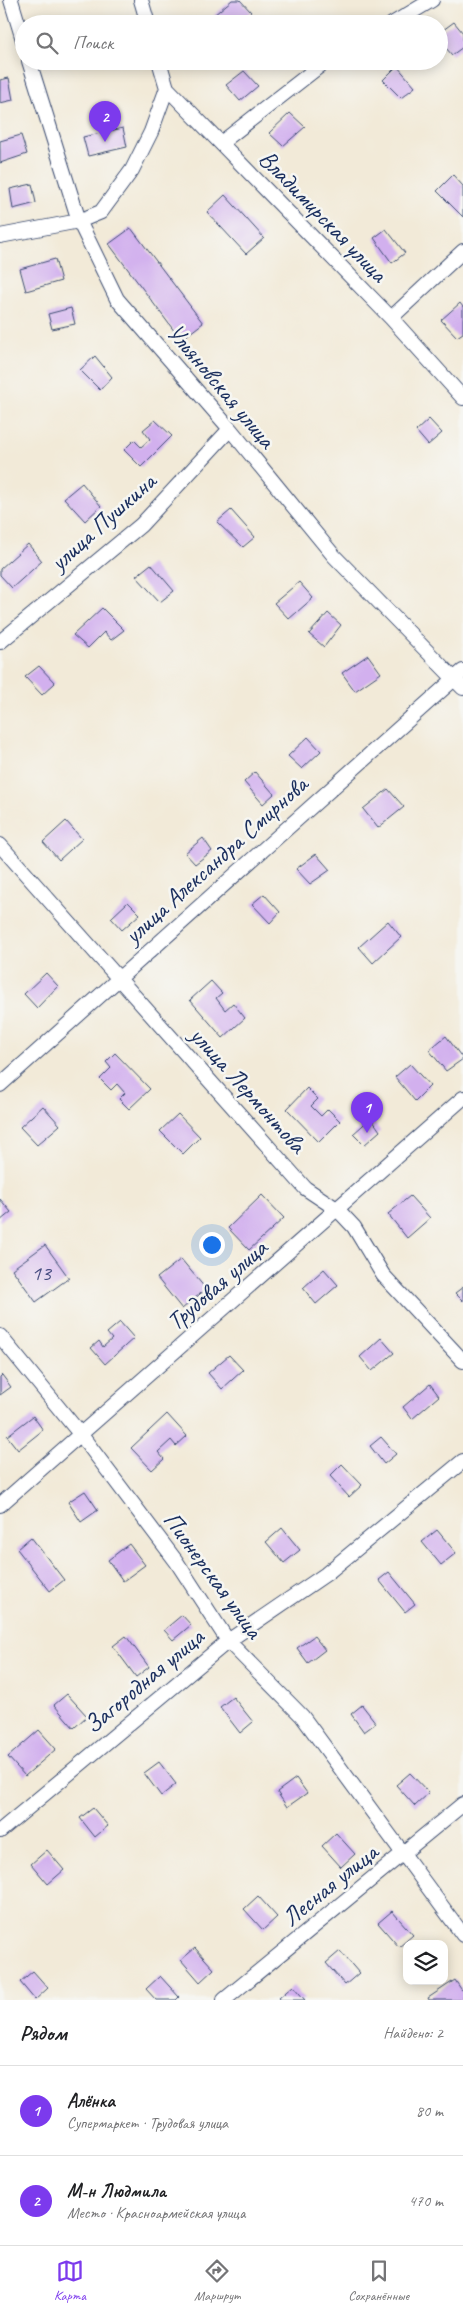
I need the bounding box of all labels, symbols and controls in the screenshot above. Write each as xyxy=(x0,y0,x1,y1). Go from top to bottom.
search box xyxy=(15,15,448,70)
icon: search xyxy=(33,29,61,57)
text: Поиск xyxy=(73,31,113,55)
pin: 2 xyxy=(89,101,121,142)
street label: Владимирская улица xyxy=(252,143,396,290)
street label: Ульяновская улица xyxy=(160,317,284,457)
street label: улица Пушкина xyxy=(42,464,165,579)
street label: улица Александра Смирнова xyxy=(116,767,317,952)
street label: улица Лермонтова xyxy=(181,1019,315,1162)
pin: 1 xyxy=(351,1092,383,1133)
street label: Трудовая улица xyxy=(160,1231,276,1337)
your location xyxy=(199,1232,225,1258)
house number: 13 xyxy=(31,1259,53,1287)
street label: Пионерская улица xyxy=(156,1505,271,1647)
street label: Загородная улица xyxy=(77,1620,212,1741)
street label: Лесная улица xyxy=(275,1835,387,1933)
map controls xyxy=(403,1940,448,1985)
button: layers xyxy=(403,1940,448,1985)
text: Рядом xyxy=(20,2020,67,2046)
text: Найдено: 2 xyxy=(383,2023,443,2043)
text: Алёнка xyxy=(67,2089,115,2113)
text: 1 xyxy=(32,2101,40,2121)
text: 80 m xyxy=(416,2101,443,2121)
text: Супермаркет · Трудовая улица xyxy=(67,2113,228,2133)
text: М-н Людмила xyxy=(67,2179,166,2203)
text: 2 xyxy=(32,2191,40,2211)
text: 470 m xyxy=(409,2191,443,2211)
text: Место · Красноармейская улица xyxy=(67,2203,245,2223)
tab: Карта xyxy=(54,2257,86,2304)
tab: Маршрут xyxy=(194,2257,240,2304)
tab: Сохранённые xyxy=(348,2257,409,2304)

